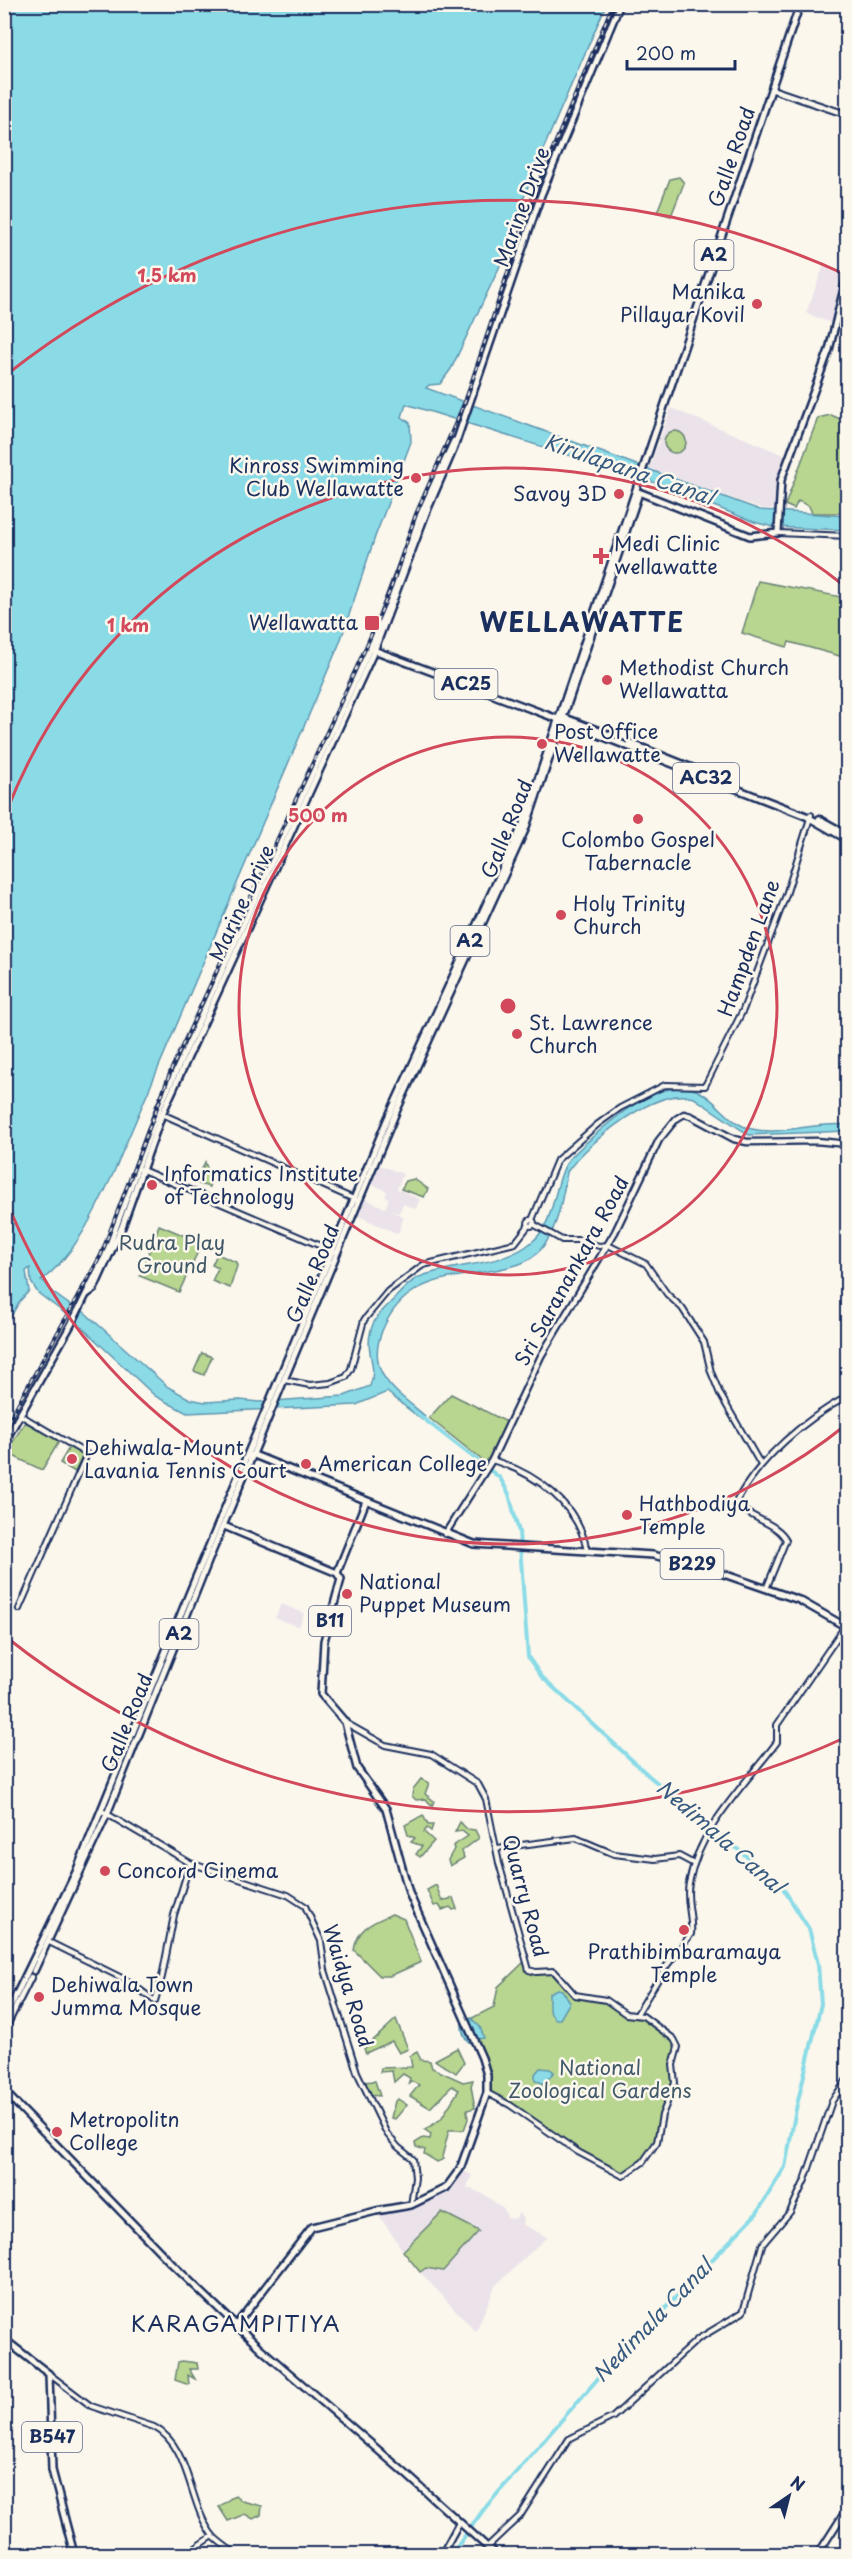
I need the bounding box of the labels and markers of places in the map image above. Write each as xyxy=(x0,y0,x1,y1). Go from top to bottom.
place label: Manika Pillayar Kovil xyxy=(620,276,745,329)
marker: Manika Pillayar Kovil xyxy=(750,297,764,311)
place label: Kinross Swimming Club Wellawatte xyxy=(229,450,404,503)
marker: Kinross Swimming Club Wellawatte xyxy=(409,471,423,485)
place label: Savoy 3D xyxy=(513,478,607,508)
marker: Savoy 3D xyxy=(612,487,626,501)
place label: Medi Clinic wellawatte xyxy=(614,528,720,581)
marker: Medi Clinic wellawatte xyxy=(592,547,610,565)
place label: Wellawatta xyxy=(249,607,359,637)
marker: Wellawatta xyxy=(363,614,381,632)
place label: Methodist Church Wellawatta xyxy=(619,652,789,705)
marker: Methodist Church Wellawatta xyxy=(600,673,614,687)
place label: Post Office Wellawatte xyxy=(554,716,661,769)
marker: Post Office Wellawatte xyxy=(535,737,549,751)
marker: Colombo Gospel Tabernacle xyxy=(631,812,645,826)
place label: Colombo Gospel Tabernacle xyxy=(561,824,715,877)
place label: Holy Trinity Church xyxy=(573,888,686,941)
marker: Holy Trinity Church xyxy=(554,908,568,922)
centre of rings xyxy=(498,996,518,1016)
place label: St. Lawrence Church xyxy=(529,1007,653,1060)
marker: St. Lawrence Church xyxy=(510,1027,524,1041)
place label: Informatics Institute of Technology xyxy=(164,1158,359,1211)
marker: Informatics Institute of Technology xyxy=(145,1178,159,1192)
place label: Dehiwala-Mount Lavania Tennis Court xyxy=(84,1432,287,1485)
place label: American College xyxy=(318,1448,488,1478)
marker: Dehiwala-Mount Lavania Tennis Court xyxy=(65,1452,79,1466)
marker: American College xyxy=(299,1457,313,1471)
place label: Hathbodiya Temple xyxy=(639,1488,751,1541)
marker: Hathbodiya Temple xyxy=(620,1508,634,1522)
place label: National Puppet Museum xyxy=(359,1566,511,1619)
marker: National Puppet Museum xyxy=(340,1587,354,1601)
place label: Concord Cinema xyxy=(117,1855,279,1885)
marker: Concord Cinema xyxy=(98,1864,112,1878)
marker: Prathibimbaramaya Temple xyxy=(677,1923,691,1937)
place label: Prathibimbaramaya Temple xyxy=(587,1936,781,1989)
place label: Dehiwala Town Jumma Mosque xyxy=(51,1969,201,2022)
marker: Dehiwala Town Jumma Mosque xyxy=(32,1990,46,2004)
place label: Metropolitn College xyxy=(69,2104,180,2157)
marker: Metropolitn College xyxy=(50,2125,64,2139)

